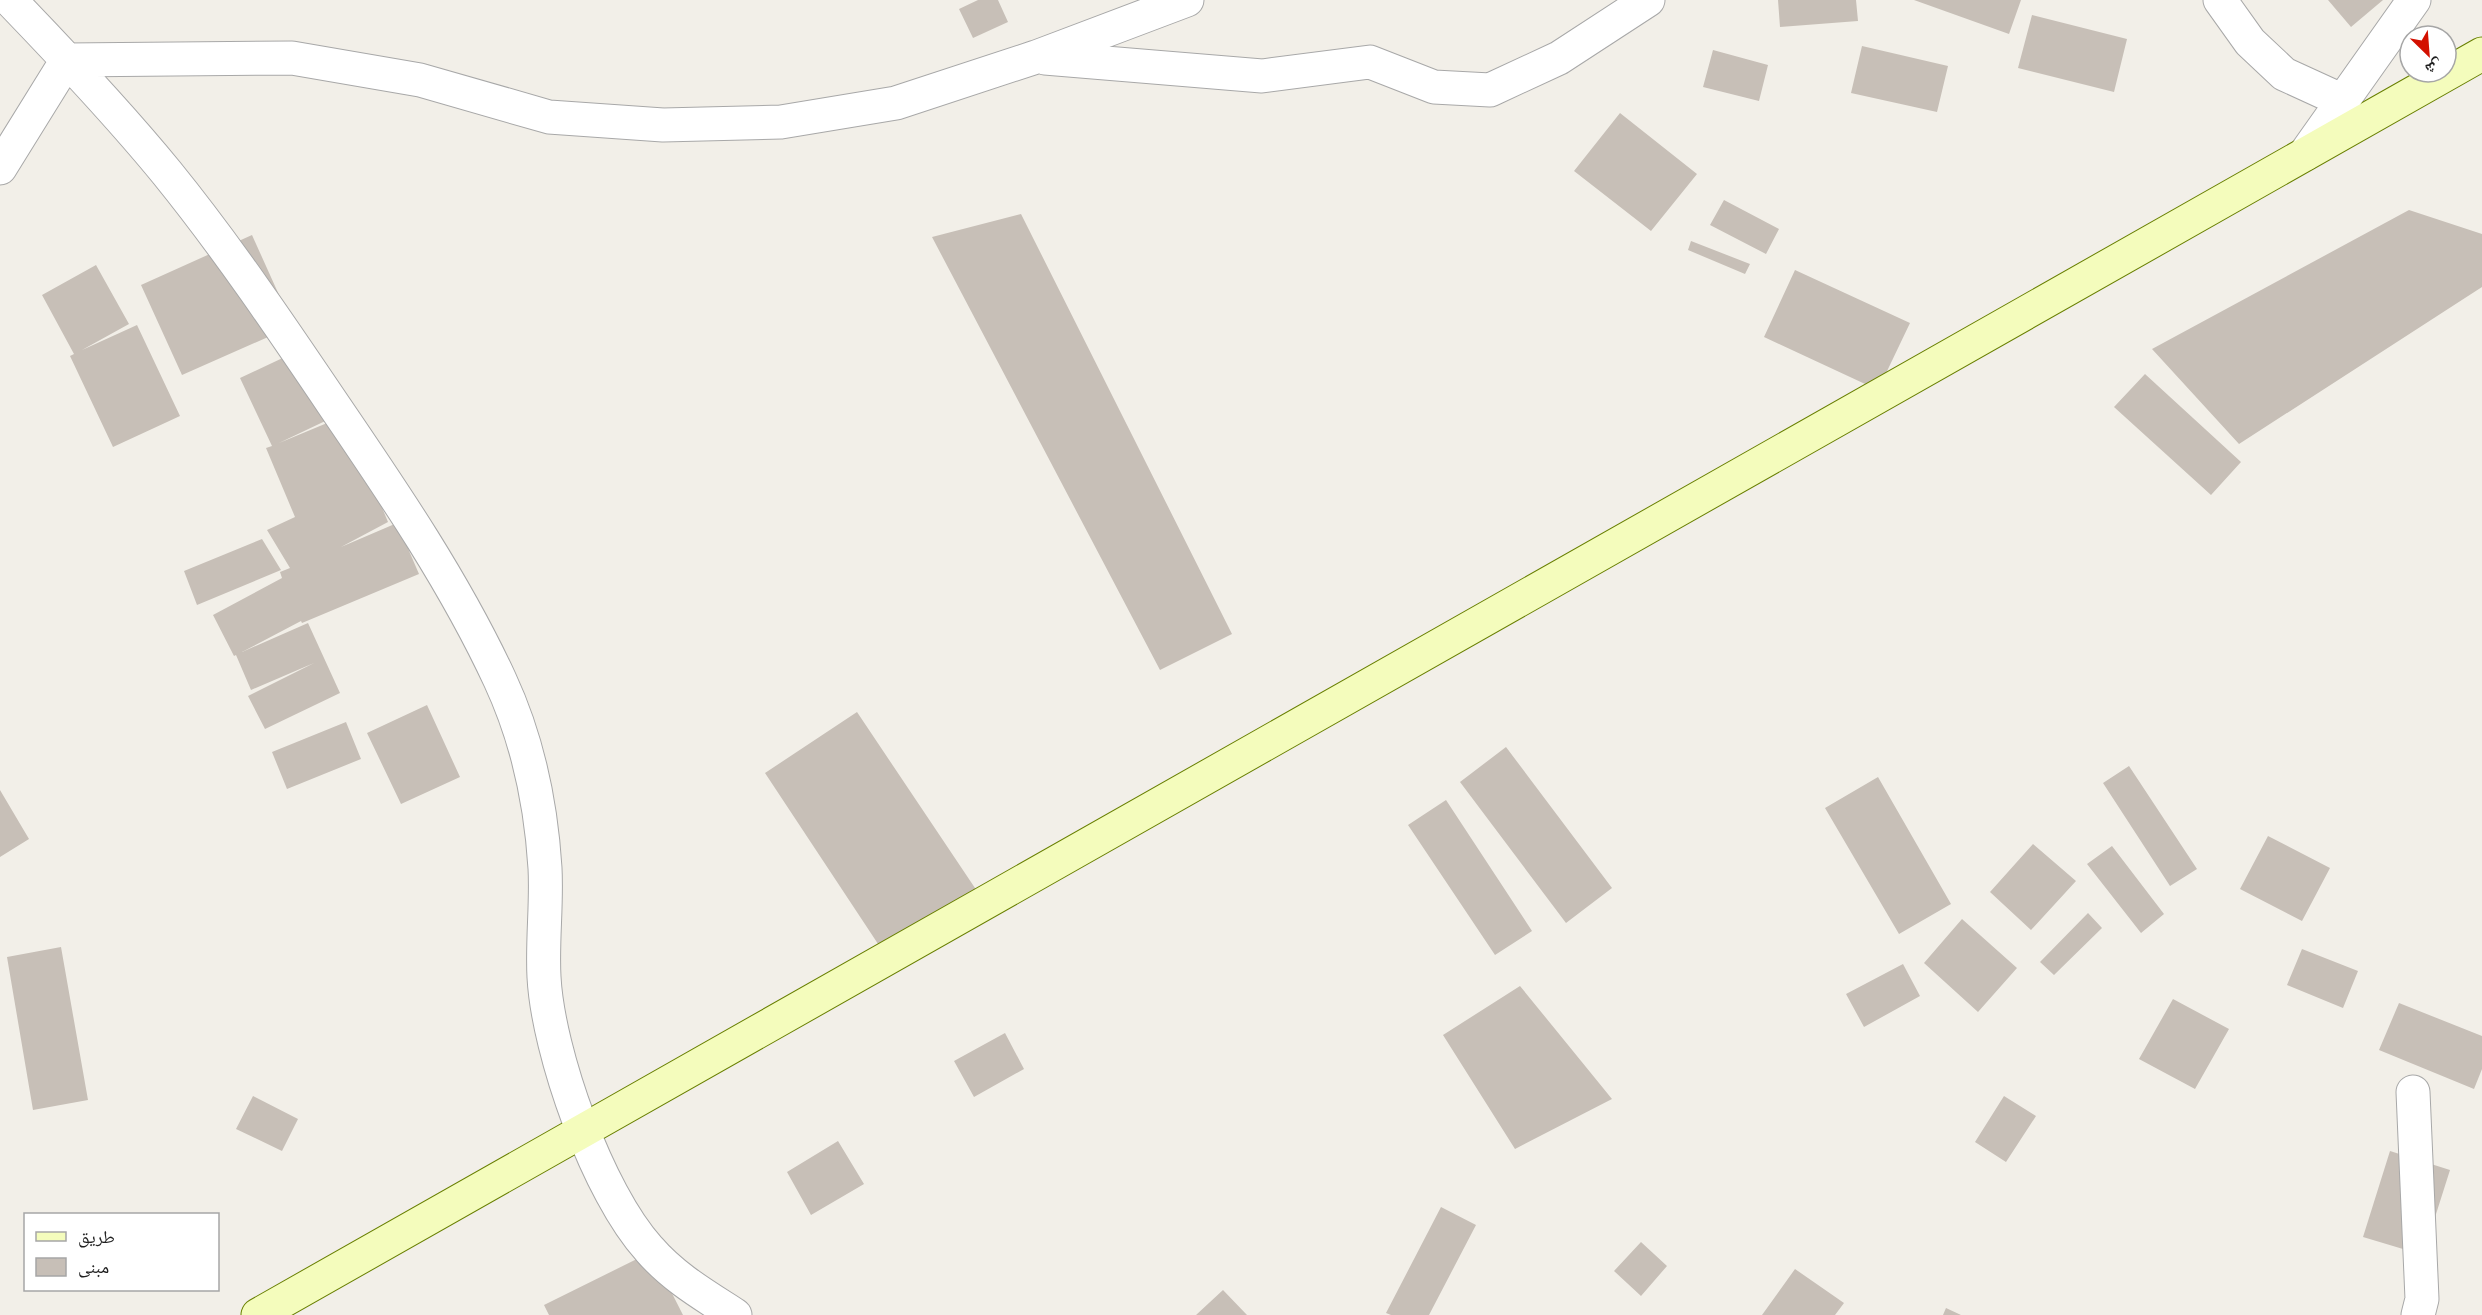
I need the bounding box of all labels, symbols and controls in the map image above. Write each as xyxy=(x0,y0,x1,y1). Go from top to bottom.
north arrow xyxy=(2398,24,2458,84)
text: ش xyxy=(2422,54,2446,79)
legend xyxy=(24,1213,219,1291)
text: طريق xyxy=(78,1226,115,1248)
text: مبنى xyxy=(78,1256,109,1278)

